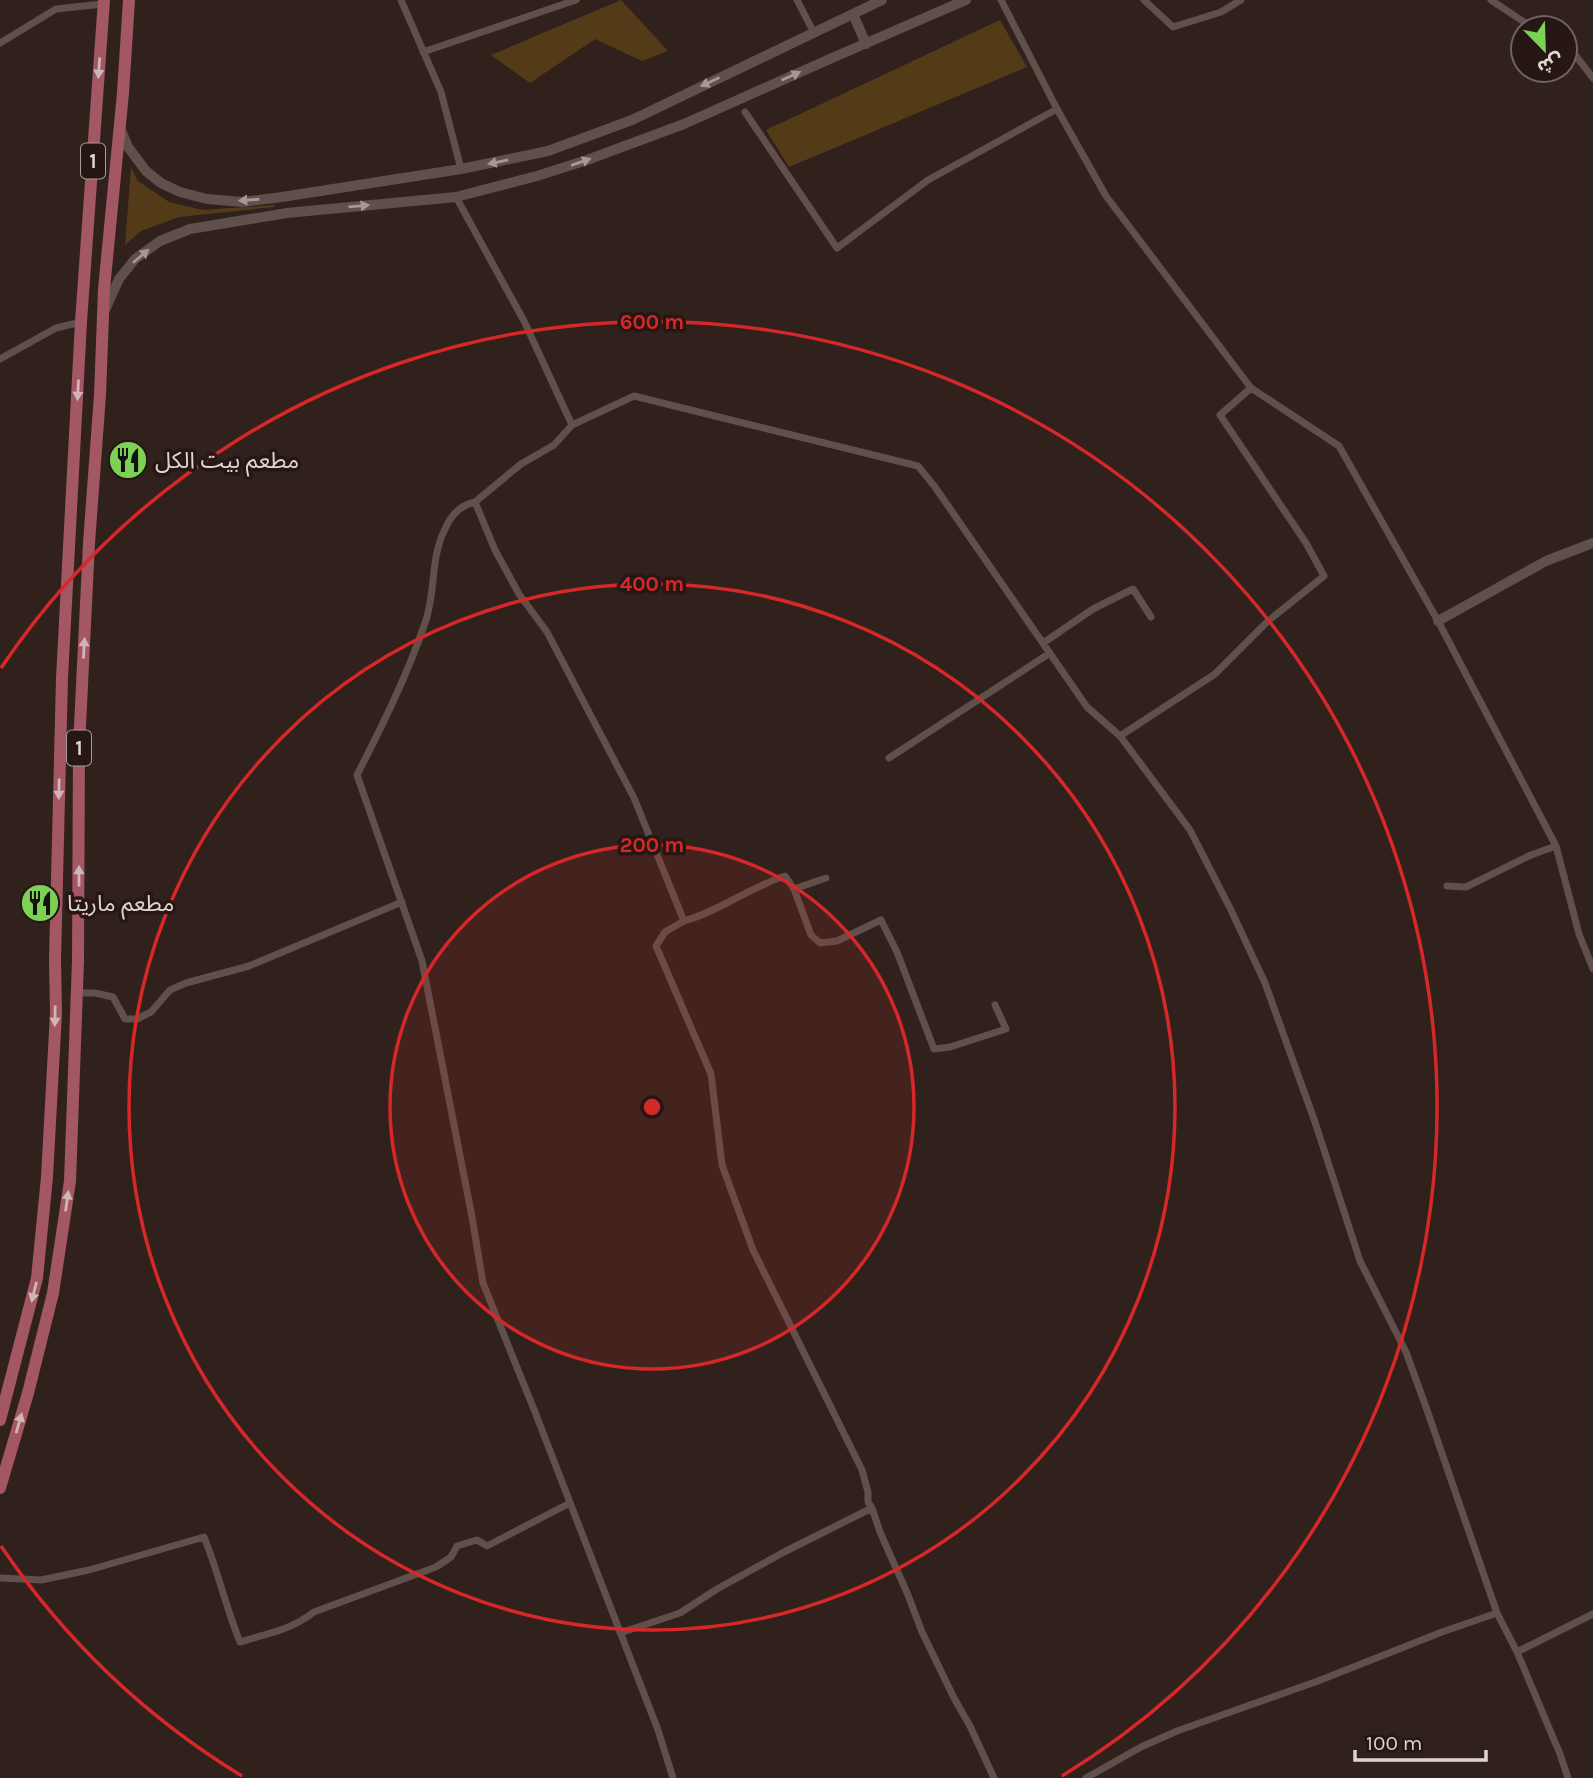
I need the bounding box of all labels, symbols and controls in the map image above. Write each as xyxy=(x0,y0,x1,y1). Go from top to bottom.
north arrow xyxy=(1509,14,1579,84)
text: ش xyxy=(1534,49,1567,79)
one-way arrow xyxy=(93,57,104,79)
one-way arrow xyxy=(781,70,802,81)
one-way arrow xyxy=(700,76,720,88)
road number: 1 xyxy=(81,144,105,178)
one-way arrow xyxy=(487,156,509,167)
one-way arrow xyxy=(571,156,592,167)
one-way arrow xyxy=(238,195,260,206)
one-way arrow xyxy=(348,200,370,211)
one-way arrow xyxy=(132,249,149,264)
text: 600 m xyxy=(620,310,684,334)
one-way arrow xyxy=(72,380,83,402)
restaurant icon: مطعم بيت الكل xyxy=(107,439,149,481)
place label: مطعم بيت الكل xyxy=(155,447,299,477)
text: 400 m xyxy=(620,572,684,596)
one-way arrow xyxy=(78,637,89,659)
road number: 1 xyxy=(67,730,91,766)
one-way arrow xyxy=(54,778,65,800)
text: 200 m xyxy=(620,833,684,857)
one-way arrow xyxy=(73,865,85,887)
restaurant icon: مطعم ماريتا xyxy=(19,882,61,924)
place label: مطعم ماريتا xyxy=(67,890,174,920)
one-way arrow xyxy=(50,1006,61,1028)
centre of rings xyxy=(640,1095,664,1119)
one-way arrow xyxy=(62,1190,73,1212)
one-way arrow xyxy=(28,1281,39,1303)
one-way arrow xyxy=(15,1412,25,1433)
scale bar xyxy=(1355,1718,1486,1762)
text: 100 m xyxy=(1366,1731,1423,1755)

